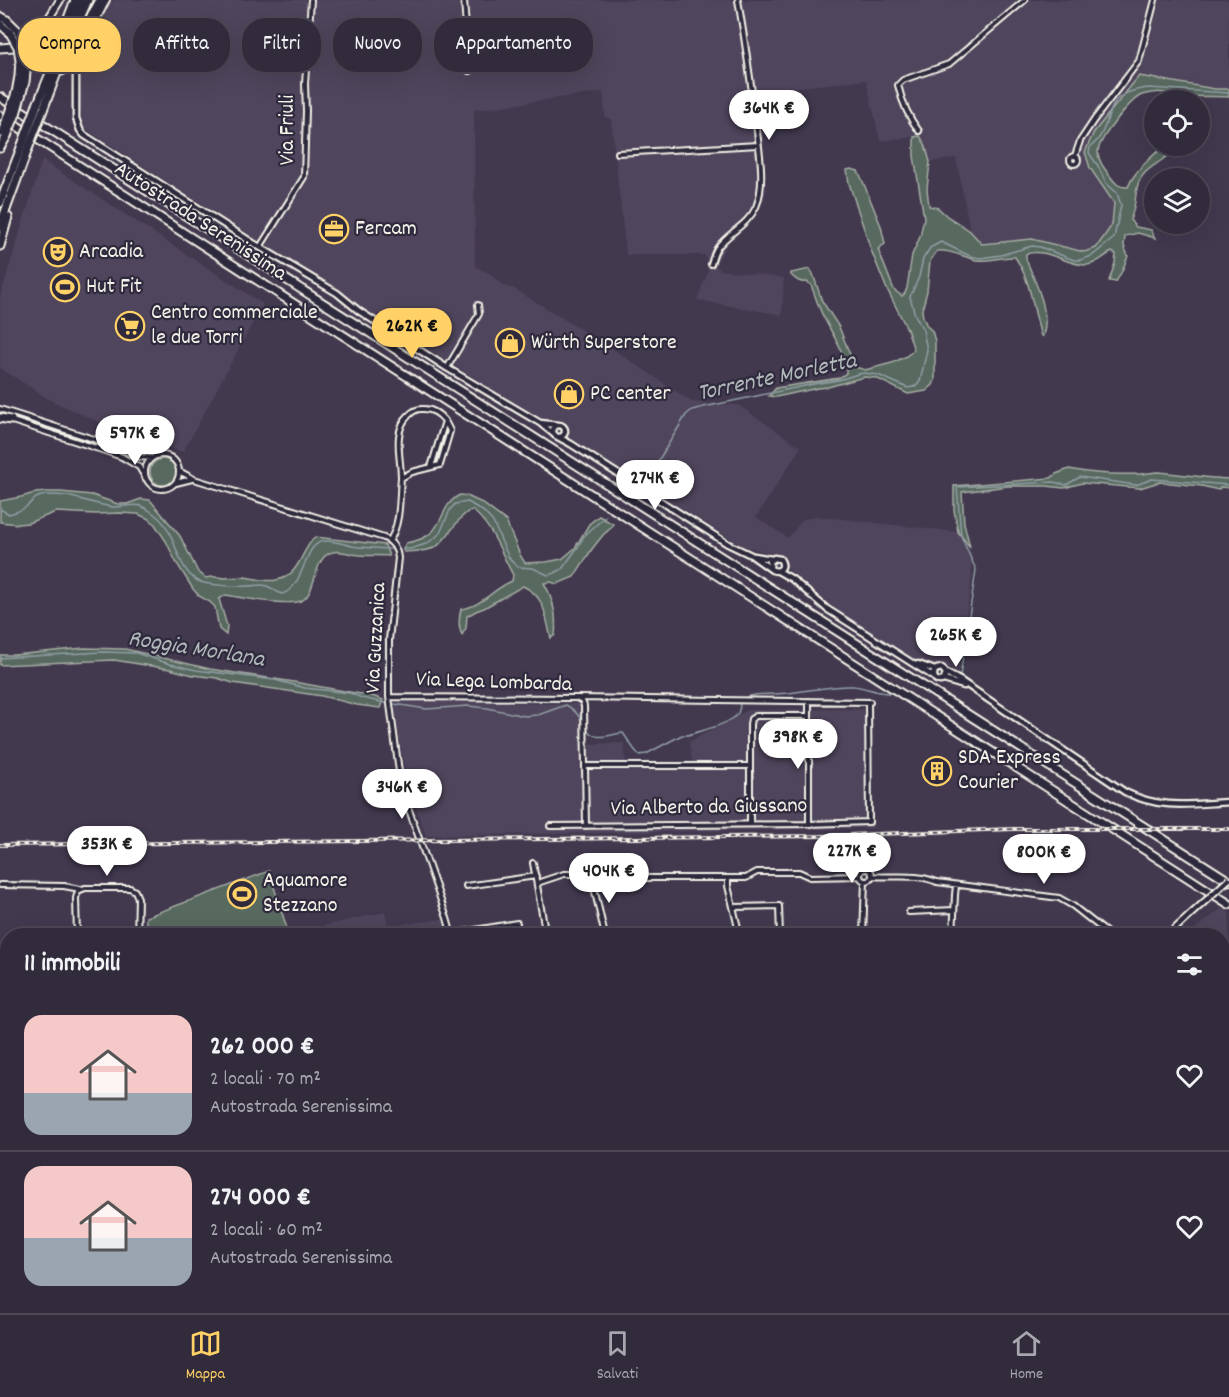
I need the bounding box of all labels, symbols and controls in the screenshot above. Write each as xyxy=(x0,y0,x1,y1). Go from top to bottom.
chip: Compra xyxy=(18,18,121,72)
chip: Affitta xyxy=(133,18,230,72)
chip: Filtri xyxy=(242,18,321,72)
chip: Nuovo xyxy=(333,18,422,72)
chip: Appartamento xyxy=(434,18,593,72)
pin: 364K € xyxy=(720,90,818,141)
map controls xyxy=(1144,90,1210,234)
button: locate xyxy=(1144,90,1210,156)
street label: Via Friuli xyxy=(273,95,304,165)
text: 364K € xyxy=(743,95,795,123)
street label: Autostrada Serenissima xyxy=(108,154,293,290)
button: layers xyxy=(1144,168,1210,234)
office icon: Fercam xyxy=(318,213,350,245)
place label: Fercam xyxy=(355,214,417,245)
theatre icon: Arcadia xyxy=(42,236,74,268)
place label: Arcadia xyxy=(79,237,144,268)
sports icon: Hut Fit xyxy=(49,271,81,303)
place label: Hut Fit xyxy=(86,272,142,303)
place label: Centro commerciale le due Torri xyxy=(151,298,318,354)
pin: 262K € xyxy=(363,308,461,359)
supermarket icon: Centro commerciale le due Torri xyxy=(114,310,146,342)
text: 262K € xyxy=(386,313,438,341)
shop icon: Würth Superstore xyxy=(494,327,526,359)
place label: Würth Superstore xyxy=(531,328,677,359)
water label: Torrente Morletta xyxy=(695,344,861,411)
shop icon: PC center xyxy=(553,378,585,410)
place label: PC center xyxy=(590,379,671,410)
pin: 597K € xyxy=(86,415,184,466)
text: 597K € xyxy=(109,420,161,448)
pin: 274K € xyxy=(606,460,704,511)
text: 274K € xyxy=(630,465,680,493)
street label: Via Guzzanica xyxy=(359,581,395,694)
pin: 265K € xyxy=(907,617,1005,668)
water label: Roggia Morlana xyxy=(125,622,268,678)
text: 265K € xyxy=(930,622,982,650)
street label: Via Lega Lombarda xyxy=(415,665,573,701)
pin: 398K € xyxy=(749,719,847,770)
text: 398K € xyxy=(772,724,824,752)
place label: SDA Express Courier xyxy=(958,743,1061,799)
building icon: SDA Express Courier xyxy=(921,755,953,787)
pin: 346K € xyxy=(353,769,451,820)
text: 346K € xyxy=(376,774,428,802)
street label: Via Alberto da Giussano xyxy=(610,791,808,825)
pin: 353K € xyxy=(58,826,156,877)
text: 353K € xyxy=(81,831,133,859)
pin: 227K € xyxy=(803,833,901,884)
pin: 800K € xyxy=(995,834,1093,885)
text: 227K € xyxy=(827,838,877,866)
text: 800K € xyxy=(1017,839,1071,867)
pin: 404K € xyxy=(560,853,658,904)
text: 404K € xyxy=(583,858,635,886)
place label: Aquamore Stezzano xyxy=(263,866,347,922)
sports icon: Aquamore Stezzano xyxy=(226,878,258,910)
text: 11 immobili xyxy=(24,946,120,983)
icon: filters xyxy=(1173,948,1206,981)
text: 262 000 € xyxy=(210,1029,314,1066)
icon: home xyxy=(72,1039,144,1111)
icon: heart xyxy=(1173,1059,1206,1092)
text: 2 locali · 70 m² xyxy=(210,1066,321,1094)
text: Autostrada Serenissima xyxy=(210,1094,392,1122)
text: 274 000 € xyxy=(210,1180,311,1217)
icon: home xyxy=(72,1190,144,1262)
icon: heart xyxy=(1173,1210,1206,1243)
text: 2 locali · 60 m² xyxy=(210,1217,323,1245)
text: Autostrada Serenissima xyxy=(210,1245,392,1273)
tab: Mappa xyxy=(186,1327,225,1386)
tab: Salvati xyxy=(597,1327,638,1386)
tab: Home xyxy=(1010,1327,1043,1386)

